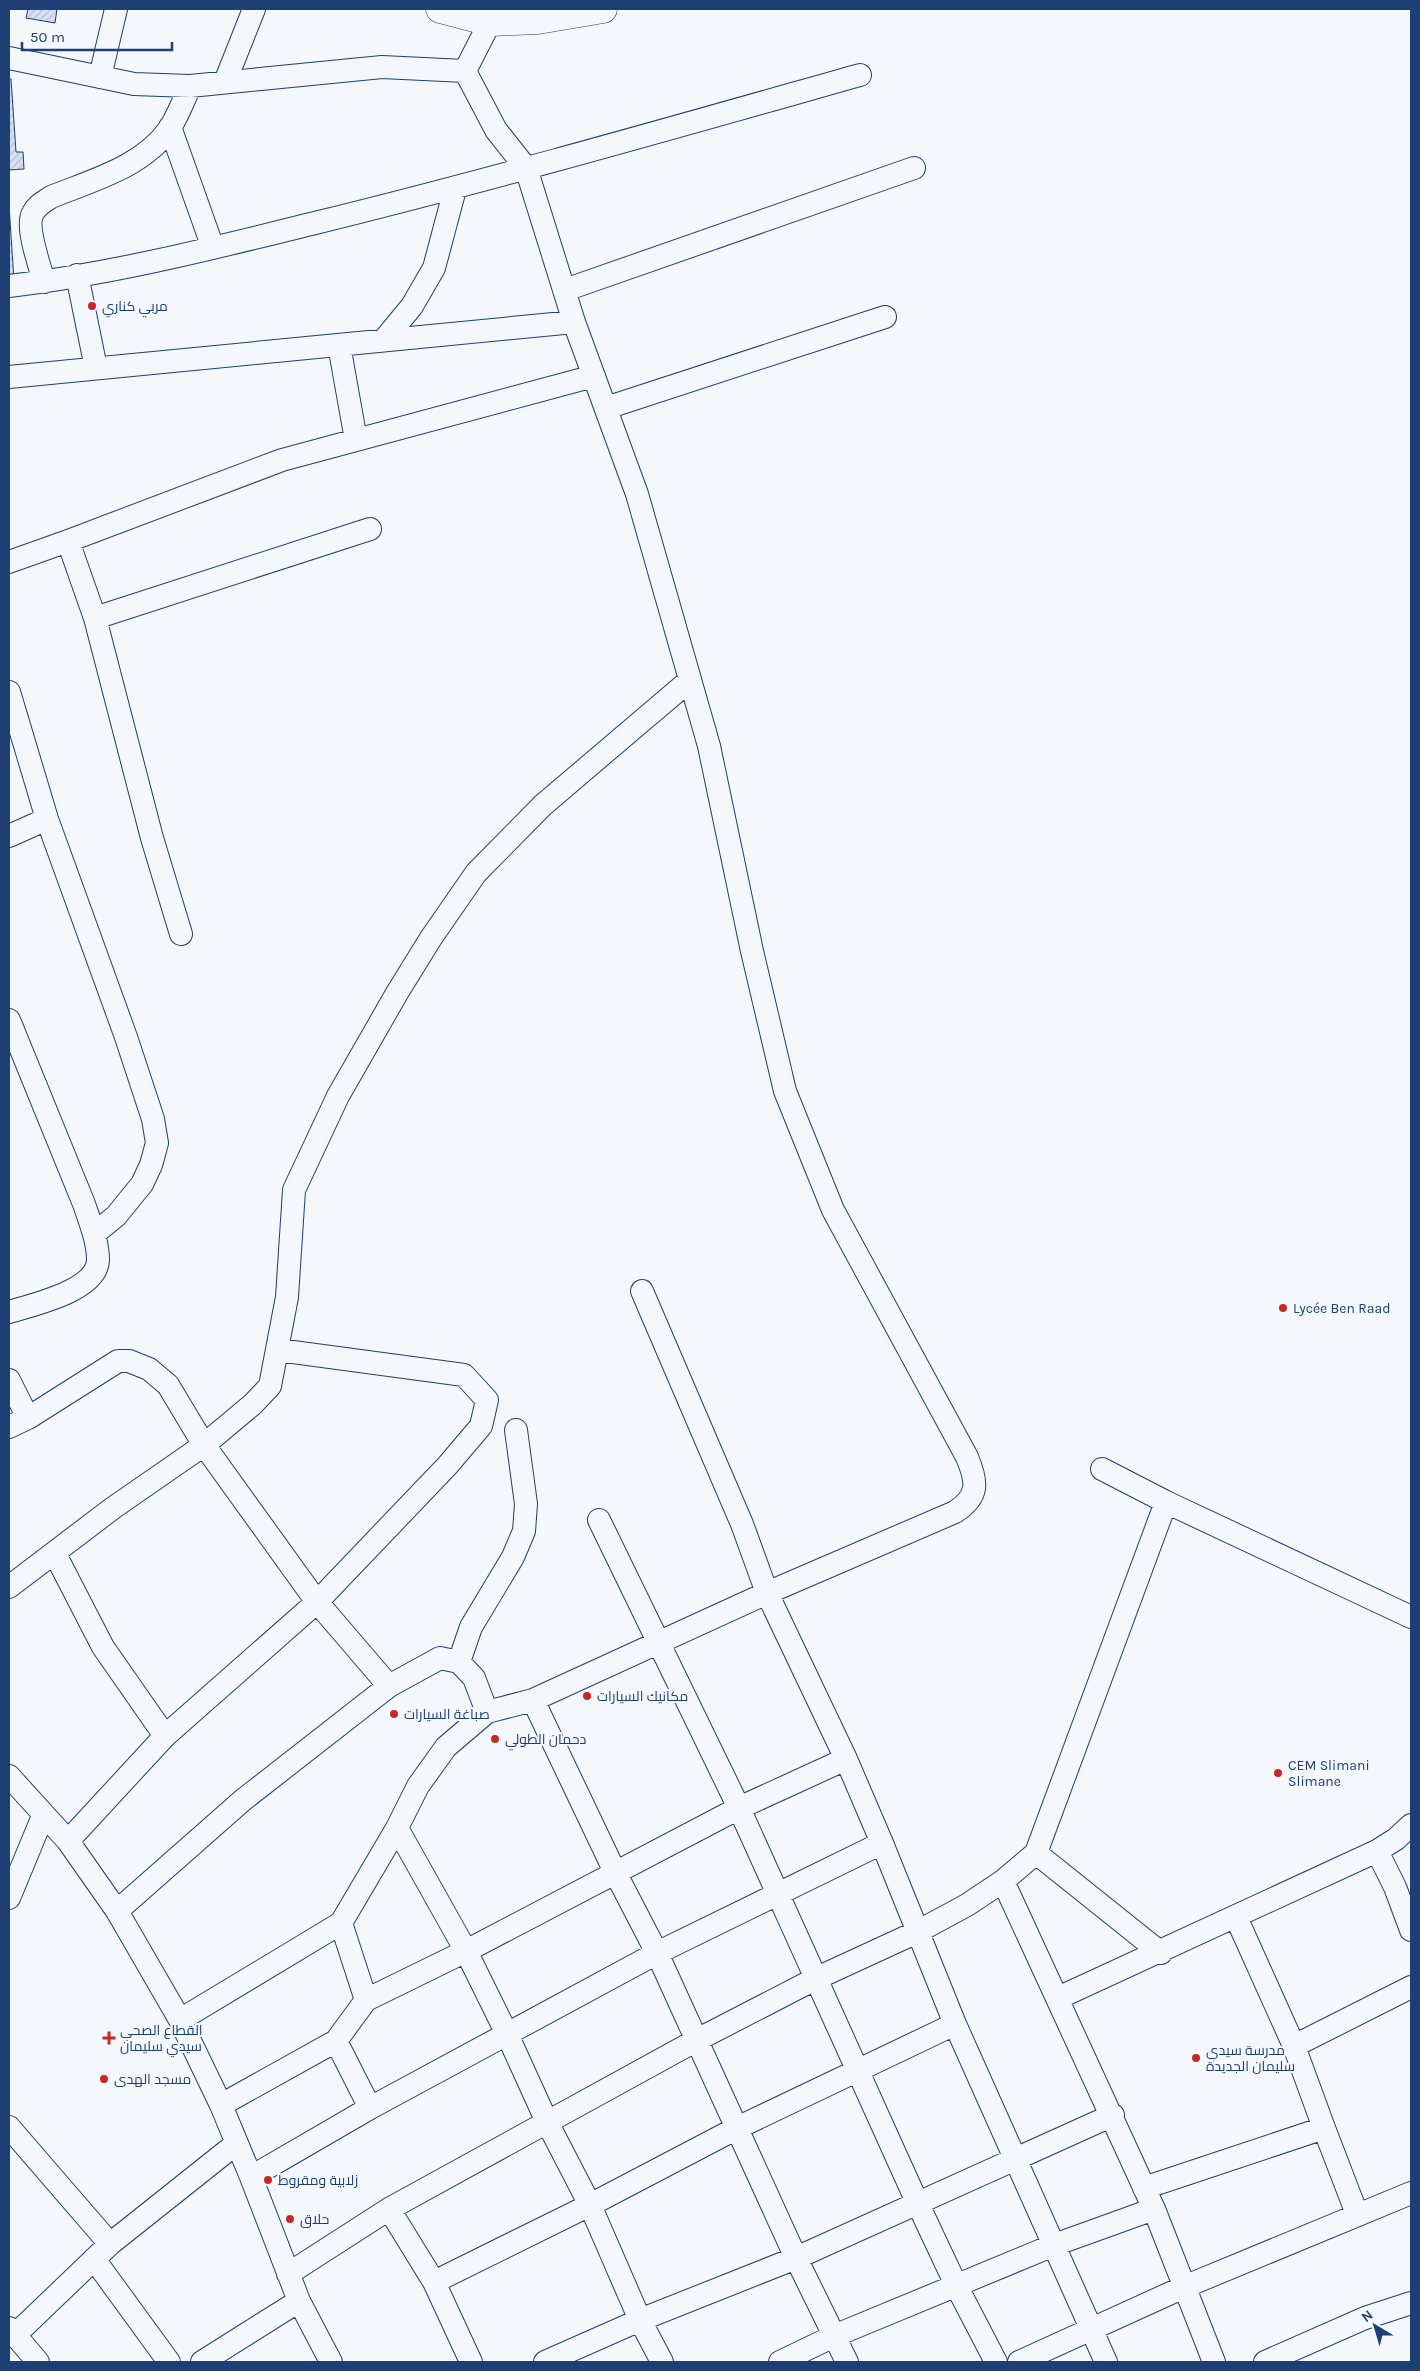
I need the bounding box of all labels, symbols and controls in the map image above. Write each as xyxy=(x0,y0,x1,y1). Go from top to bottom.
scale bar xyxy=(22,20,172,52)
text: 50 m xyxy=(30,28,65,46)
place label: مربي كناري xyxy=(102,298,168,318)
marker: مربي كناري xyxy=(86,300,98,312)
place label: Lycée Ben Raad xyxy=(1293,1300,1391,1317)
marker: Lycée Ben Raad xyxy=(1277,1302,1289,1314)
place label: مكانيك السيارات xyxy=(597,1688,688,1705)
marker: مكانيك السيارات xyxy=(581,1690,593,1702)
place label: صباغة السيارات xyxy=(404,1706,490,1723)
marker: صباغة السيارات xyxy=(388,1708,400,1720)
place label: دحمان الطولي xyxy=(505,1731,586,1751)
marker: دحمان الطولي xyxy=(489,1733,501,1745)
place label: CEM Slimani Slimane xyxy=(1288,1757,1370,1790)
marker: CEM Slimani Slimane xyxy=(1272,1767,1284,1779)
place label: القطاع الصحي سيدي سليمان xyxy=(120,2022,203,2058)
marker: القطاع الصحي سيدي سليمان xyxy=(102,2031,116,2045)
place label: مدرسة سيدي سليمان الجديدة xyxy=(1206,2042,1295,2075)
marker: مدرسة سيدي سليمان الجديدة xyxy=(1190,2052,1202,2064)
place label: مسجد الهدى xyxy=(114,2071,191,2088)
marker: مسجد الهدى xyxy=(98,2073,110,2085)
place label: زلابية ومقروط xyxy=(278,2172,358,2189)
marker: زلابية ومقروط xyxy=(262,2174,274,2186)
place label: حلاق xyxy=(300,2211,329,2228)
marker: حلاق xyxy=(284,2213,296,2225)
north arrow xyxy=(1350,2301,1400,2351)
text: N xyxy=(1358,2306,1376,2326)

